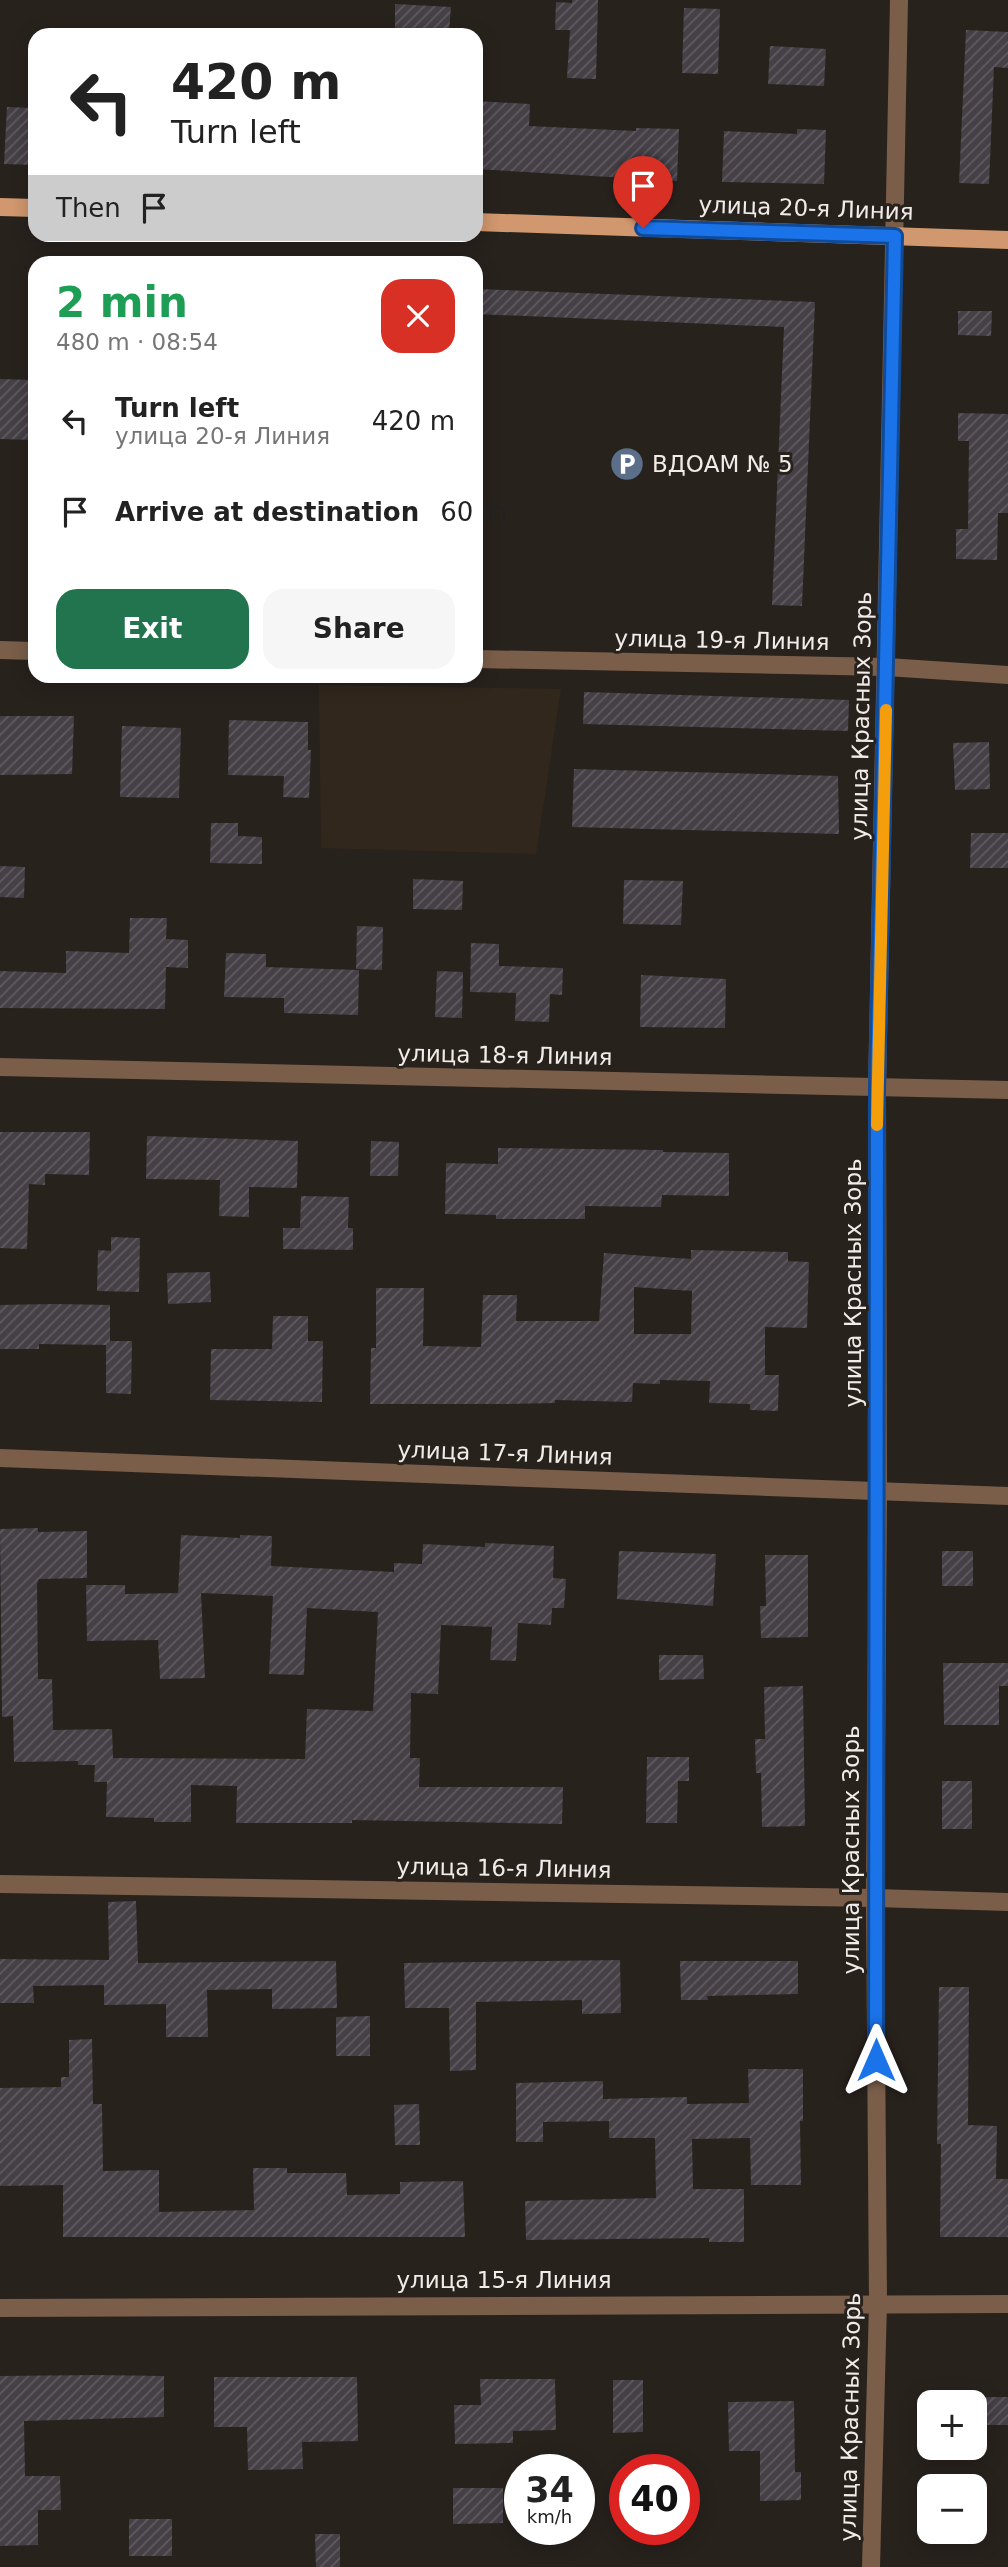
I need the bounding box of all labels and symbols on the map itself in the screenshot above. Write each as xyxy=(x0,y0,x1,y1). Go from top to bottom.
pin xyxy=(613,156,673,228)
street label: улица 20-я Линия xyxy=(698,191,914,225)
parking icon: ВДОАМ № 5 xyxy=(608,445,646,483)
place label: ВДОАМ № 5 xyxy=(652,451,793,477)
street label: улица Красных Зорь xyxy=(846,591,876,841)
street label: улица 19-я Линия xyxy=(614,625,830,655)
street label: улица 18-я Линия xyxy=(397,1040,613,1070)
street label: улица Красных Зорь xyxy=(840,1158,866,1408)
street label: улица 17-я Линия xyxy=(397,1436,613,1470)
street label: улица Красных Зорь xyxy=(838,1725,864,1975)
street label: улица 16-я Линия xyxy=(396,1853,612,1883)
position arrow xyxy=(839,2023,913,2097)
street label: улица 15-я Линия xyxy=(396,2267,612,2293)
street label: улица Красных Зорь xyxy=(835,2292,865,2542)
speed limit sign: 40 xyxy=(609,2454,700,2545)

